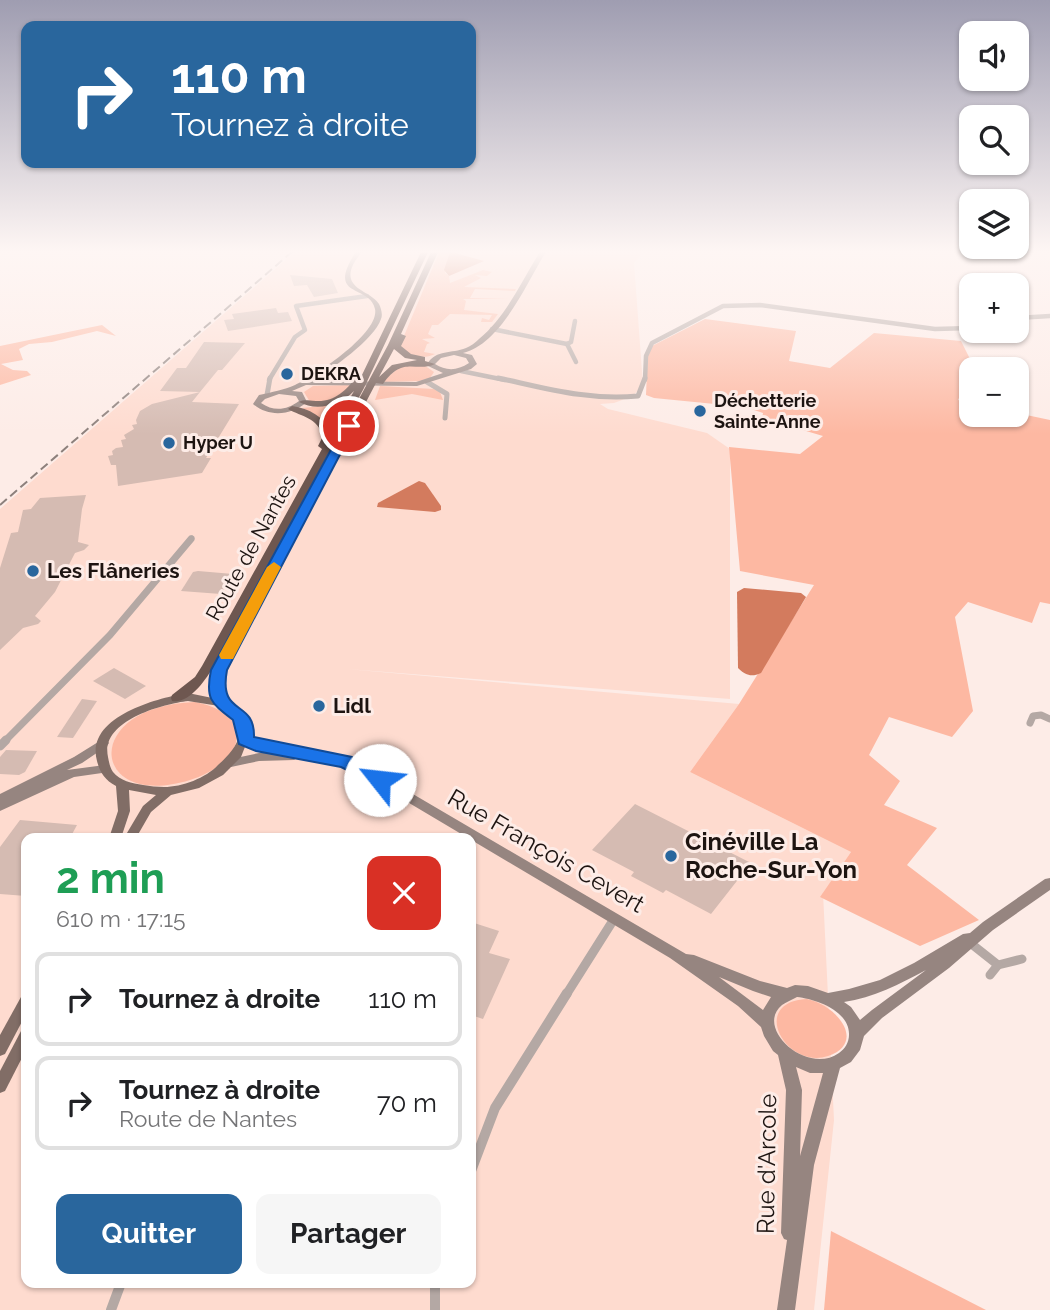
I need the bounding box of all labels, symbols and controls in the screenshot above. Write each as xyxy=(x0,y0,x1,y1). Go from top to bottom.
map controls xyxy=(959,21,1029,427)
button: sound xyxy=(959,21,1029,91)
text: 110 m xyxy=(171,47,307,104)
icon: right xyxy=(56,49,147,140)
button: search xyxy=(959,105,1029,175)
text: Tournez à droite xyxy=(171,106,409,143)
button: layers xyxy=(959,189,1029,259)
button: + xyxy=(959,273,1029,343)
button: − xyxy=(959,357,1029,427)
place label: DEKRA xyxy=(301,363,362,384)
marker: DEKRA xyxy=(279,366,295,382)
place label: Déchetterie Sainte-Anne xyxy=(714,390,821,432)
pin xyxy=(319,396,379,456)
marker: Déchetterie Sainte-Anne xyxy=(692,403,708,419)
icon: arrive xyxy=(330,407,368,445)
place label: Hyper U xyxy=(183,432,253,453)
marker: Hyper U xyxy=(161,435,177,451)
street label: Route de Nantes xyxy=(200,471,301,625)
place label: Les Flâneries xyxy=(47,558,180,583)
marker: Les Flâneries xyxy=(25,563,41,579)
place label: Lidl xyxy=(333,693,371,718)
marker: Lidl xyxy=(311,698,327,714)
position arrow xyxy=(343,743,417,817)
street label: Rue François Cevert xyxy=(443,783,650,919)
place label: Cinéville La Roche-Sur-Yon xyxy=(685,827,857,884)
marker: Cinéville La Roche-Sur-Yon xyxy=(663,848,679,864)
text: 2 min xyxy=(56,854,165,903)
button: close xyxy=(367,856,441,930)
text: 610 m · 17:15 xyxy=(56,905,186,932)
icon: right xyxy=(60,980,98,1018)
text: Tournez à droite xyxy=(119,984,320,1014)
text: 110 m xyxy=(368,984,437,1014)
text: Tournez à droite xyxy=(119,1075,320,1105)
icon: right xyxy=(60,1084,98,1122)
text: 70 m xyxy=(377,1088,437,1118)
street label: Rue d'Arcole xyxy=(751,1094,782,1234)
text: Route de Nantes xyxy=(119,1105,297,1132)
button: Quitter xyxy=(56,1194,242,1274)
button: Partager xyxy=(256,1194,441,1274)

